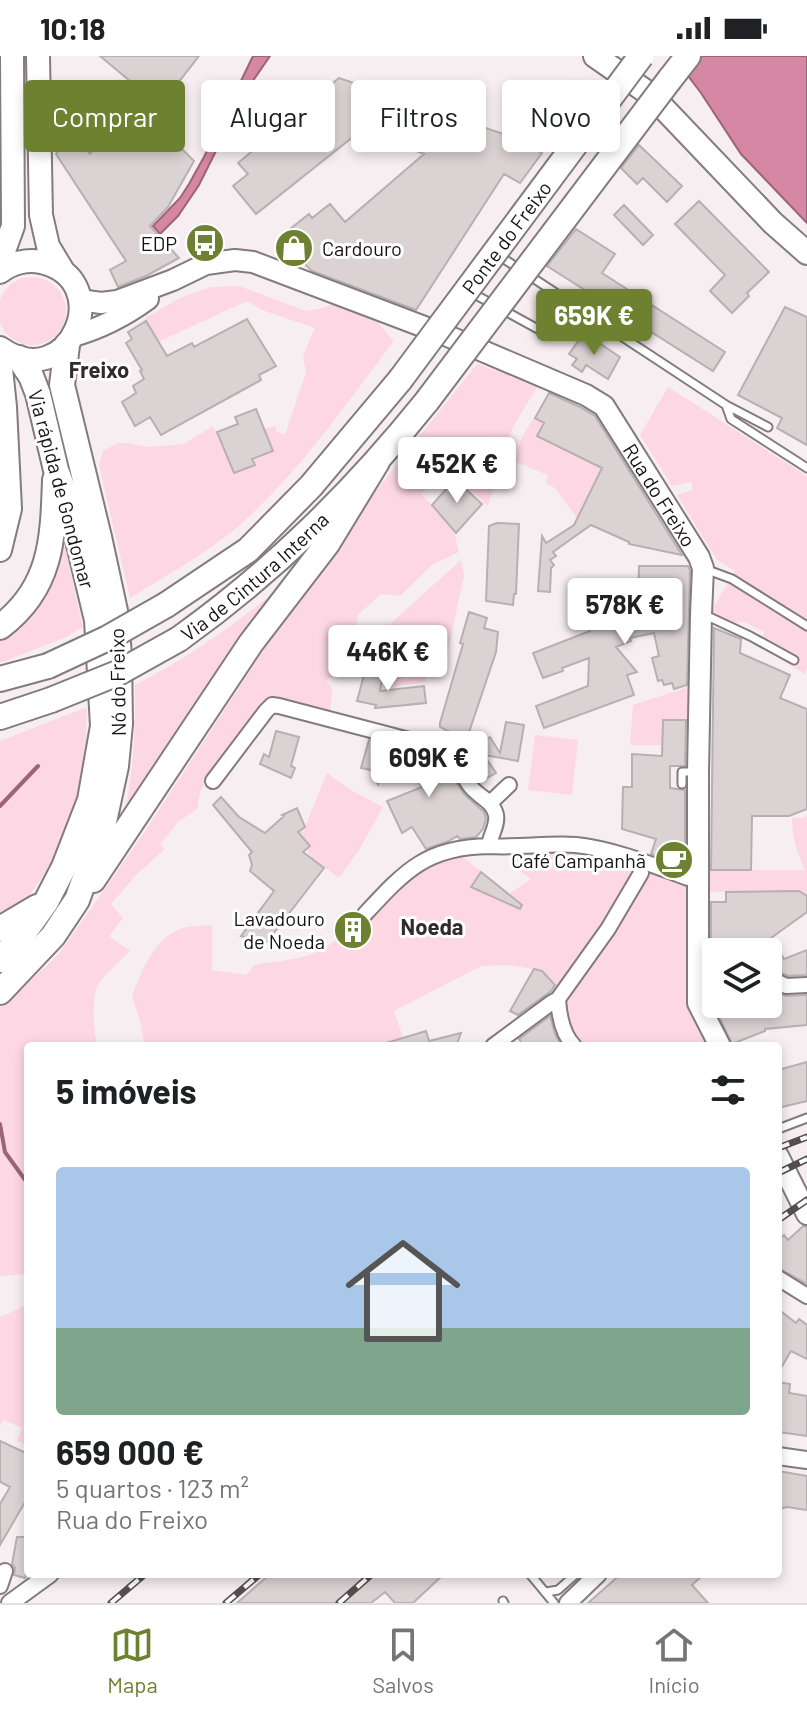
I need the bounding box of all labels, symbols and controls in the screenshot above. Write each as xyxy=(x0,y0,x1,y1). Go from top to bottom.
text: 10:18 xyxy=(40,10,106,46)
chip: Comprar xyxy=(24,80,185,152)
chip: Alugar xyxy=(201,80,335,152)
chip: Filtros xyxy=(351,80,486,152)
chip: Novo xyxy=(502,80,620,152)
street label: Ponte do Freixo xyxy=(456,176,556,298)
bus stop icon: EDP xyxy=(184,222,226,264)
shop icon: Cardouro xyxy=(273,227,315,269)
place label: EDP xyxy=(141,231,177,255)
place label: Cardouro xyxy=(322,236,402,260)
pin: 659K € xyxy=(529,289,659,357)
text: 659K € xyxy=(554,299,634,330)
district label: Freixo xyxy=(69,356,129,382)
street label: Via rápida de Gondomar xyxy=(24,387,100,591)
pin: 452K € xyxy=(392,437,522,505)
street label: Rua do Freixo xyxy=(619,439,701,551)
text: 452K € xyxy=(416,447,498,478)
street label: Via de Cintura Interna xyxy=(176,507,333,646)
pin: 578K € xyxy=(560,578,690,646)
text: 578K € xyxy=(586,588,664,619)
pin: 446K € xyxy=(323,625,453,693)
street label: Nó do Freixo xyxy=(104,628,130,736)
text: 446K € xyxy=(346,635,430,666)
pin: 609K € xyxy=(364,731,494,799)
text: 609K € xyxy=(389,741,469,772)
cafe icon: Café Campanhã xyxy=(653,839,695,881)
place label: Café Campanhã xyxy=(511,848,646,872)
place label: Lavadouro de Noeda xyxy=(233,906,325,953)
building icon: Lavadouro de Noeda xyxy=(332,909,374,951)
district label: Noeda xyxy=(401,913,463,939)
map controls xyxy=(702,938,782,1018)
button: layers xyxy=(702,938,782,1018)
icon: filters xyxy=(706,1068,750,1112)
text: 5 imóveis xyxy=(56,1070,197,1111)
icon: home xyxy=(331,1219,475,1363)
text: 659 000 € xyxy=(56,1431,204,1472)
text: 5 quartos · 123 m² xyxy=(56,1472,249,1503)
text: Rua do Freixo xyxy=(56,1503,208,1534)
tab: Mapa xyxy=(107,1623,158,1697)
tab: Salvos xyxy=(372,1623,434,1697)
tab: Início xyxy=(648,1623,700,1697)

